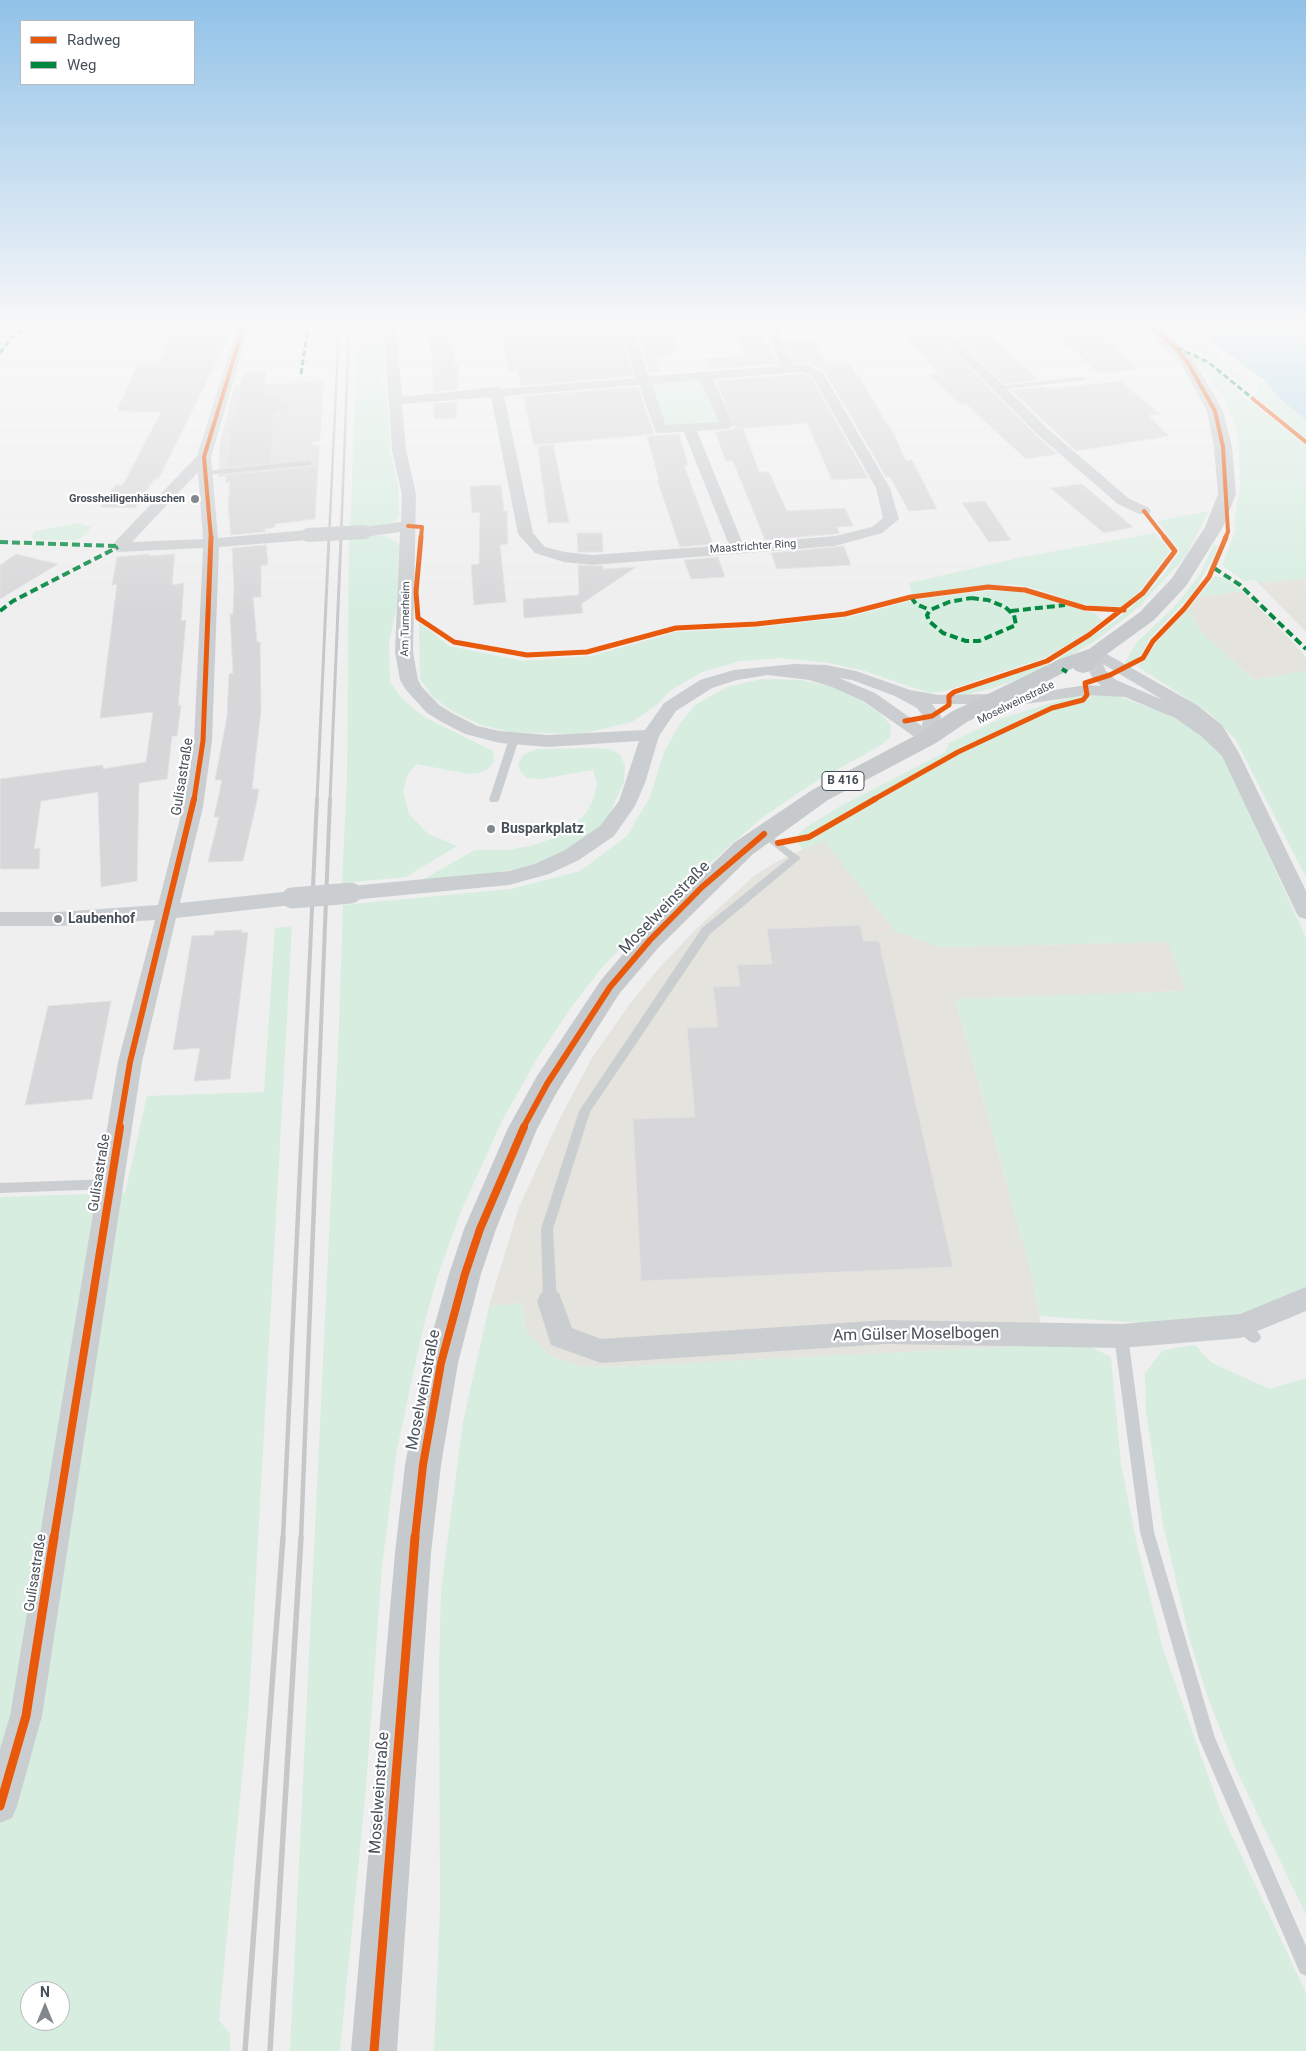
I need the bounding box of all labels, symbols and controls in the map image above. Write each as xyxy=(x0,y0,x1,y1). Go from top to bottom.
legend xyxy=(20,20,195,85)
text: Radweg xyxy=(67,31,121,49)
text: Weg xyxy=(67,56,96,74)
place label: Grossheiligenhäuschen xyxy=(69,492,185,506)
marker: Grossheiligenhäuschen xyxy=(189,493,201,505)
street label: Maastrichter Ring xyxy=(709,537,797,557)
street label: Am Turnerheim xyxy=(399,581,413,657)
street label: Moselweinstraße xyxy=(975,679,1057,727)
street label: Gulisastraße xyxy=(169,737,197,817)
road number: B 416 xyxy=(822,771,864,790)
place label: Busparkplatz xyxy=(501,821,584,837)
marker: Busparkplatz xyxy=(485,823,497,835)
street label: Moselweinstraße xyxy=(616,857,714,959)
place label: Laubenhof xyxy=(68,911,135,927)
marker: Laubenhof xyxy=(52,913,64,925)
street label: Gulisastraße xyxy=(86,1133,114,1213)
street label: Am Gülser Moselbogen xyxy=(833,1324,999,1346)
street label: Moselweinstraße xyxy=(403,1328,445,1452)
street label: Gulisastraße xyxy=(22,1533,50,1613)
street label: Moselweinstraße xyxy=(366,1731,394,1855)
north arrow xyxy=(20,1981,70,2031)
text: N xyxy=(40,1984,50,2000)

